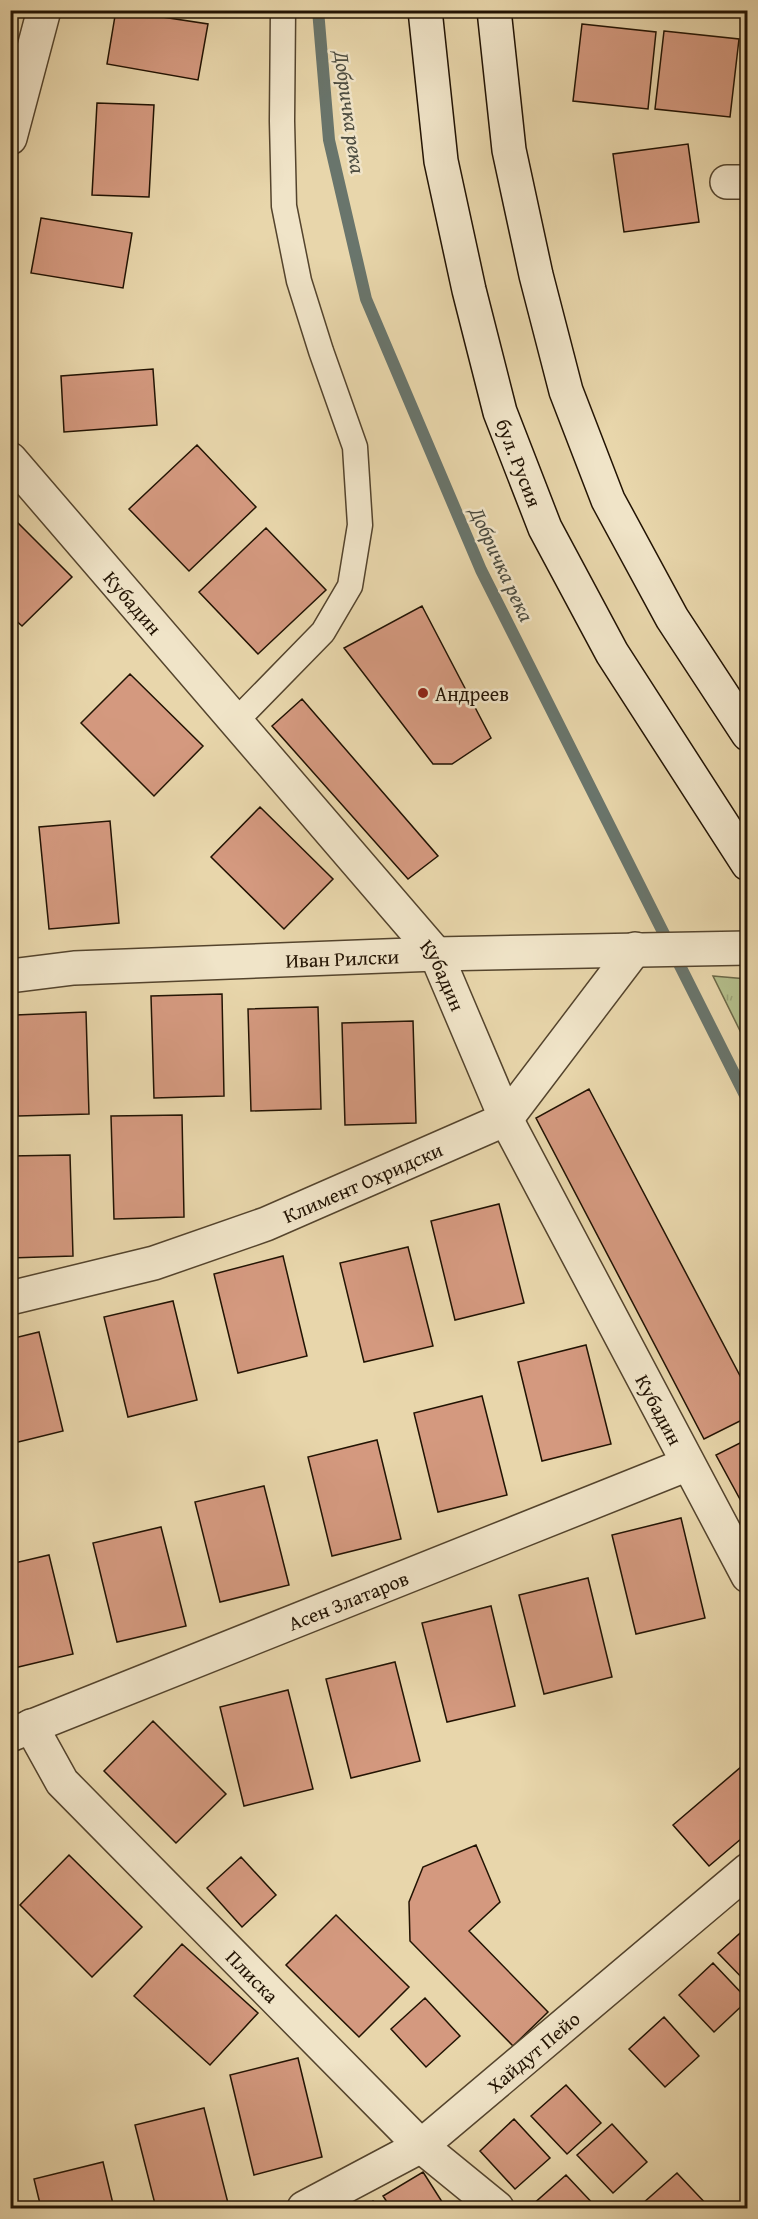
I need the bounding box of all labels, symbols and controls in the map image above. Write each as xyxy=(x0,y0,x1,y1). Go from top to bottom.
water label: Добричка река xyxy=(326,47,374,176)
street label: бул. Русия xyxy=(489,414,550,511)
water label: Добричка река xyxy=(461,500,542,627)
street label: Кубадин xyxy=(97,564,170,641)
place label: Андреев xyxy=(435,679,509,708)
marker: Андреев xyxy=(416,686,430,700)
street label: Кубадин xyxy=(414,932,473,1015)
street label: Иван Рилски xyxy=(285,941,400,974)
street label: Климент Охридски xyxy=(278,1134,447,1230)
street label: Кубадин xyxy=(629,1369,691,1450)
street label: Асен Златаров xyxy=(284,1563,412,1637)
street label: Плиска xyxy=(220,1942,286,2009)
street label: Хайдут Пейо xyxy=(480,2004,586,2099)

